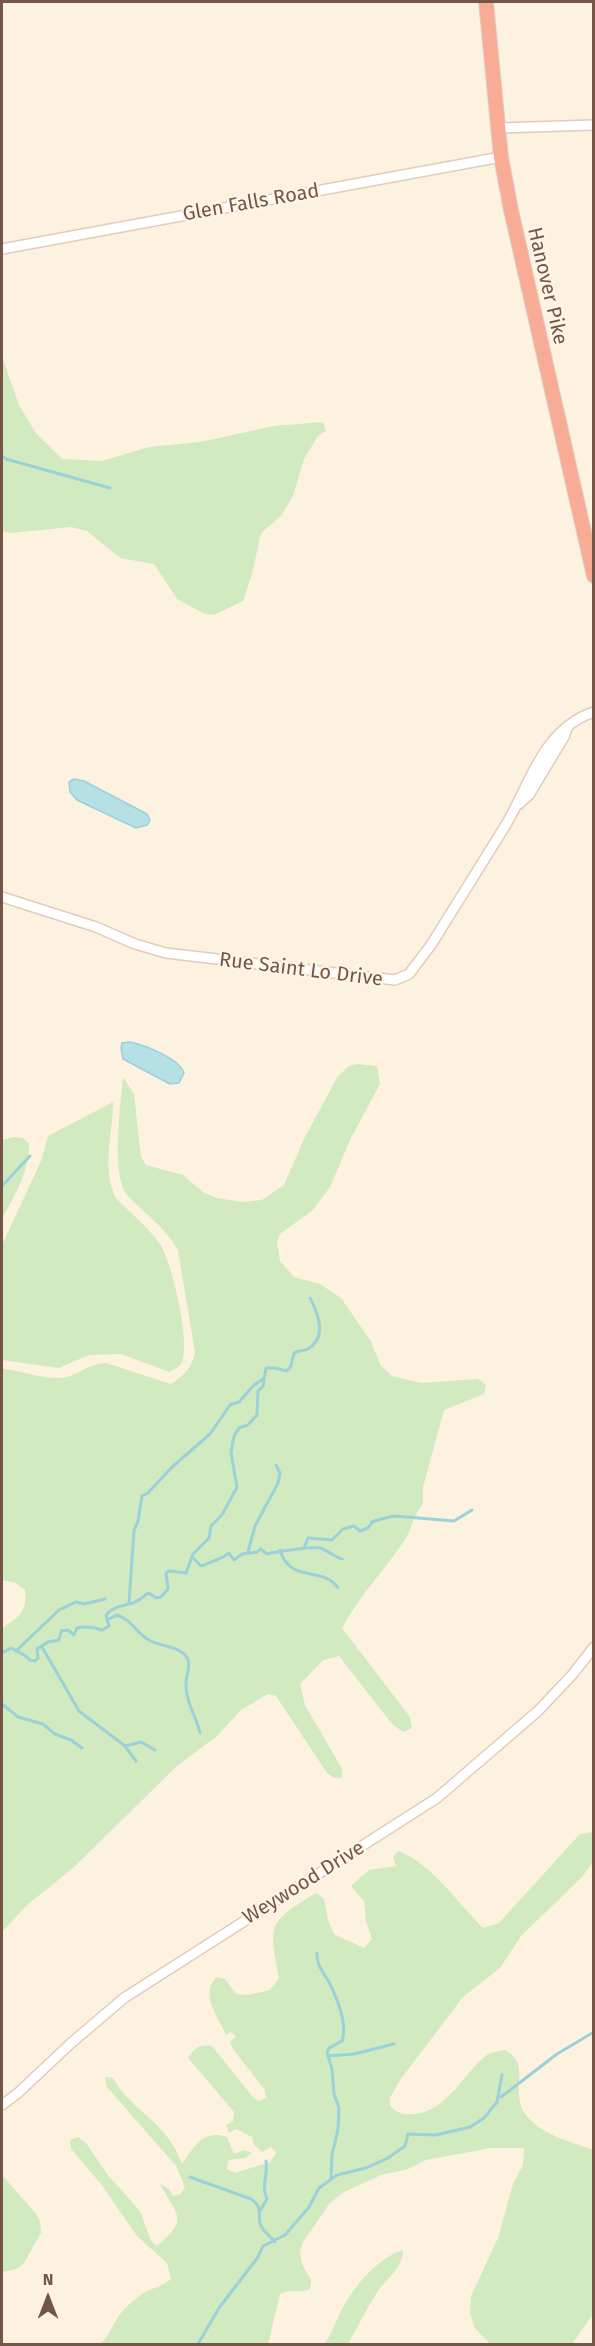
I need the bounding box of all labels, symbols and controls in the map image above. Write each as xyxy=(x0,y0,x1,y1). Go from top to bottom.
street label: Glen Falls Road xyxy=(181,179,321,227)
street label: Hanover Pike xyxy=(522,225,572,347)
street label: Rue Saint Lo Drive xyxy=(218,948,384,992)
street label: Weywood Drive xyxy=(239,1836,369,1930)
north arrow xyxy=(18,2268,78,2328)
text: N xyxy=(43,2270,53,2289)

